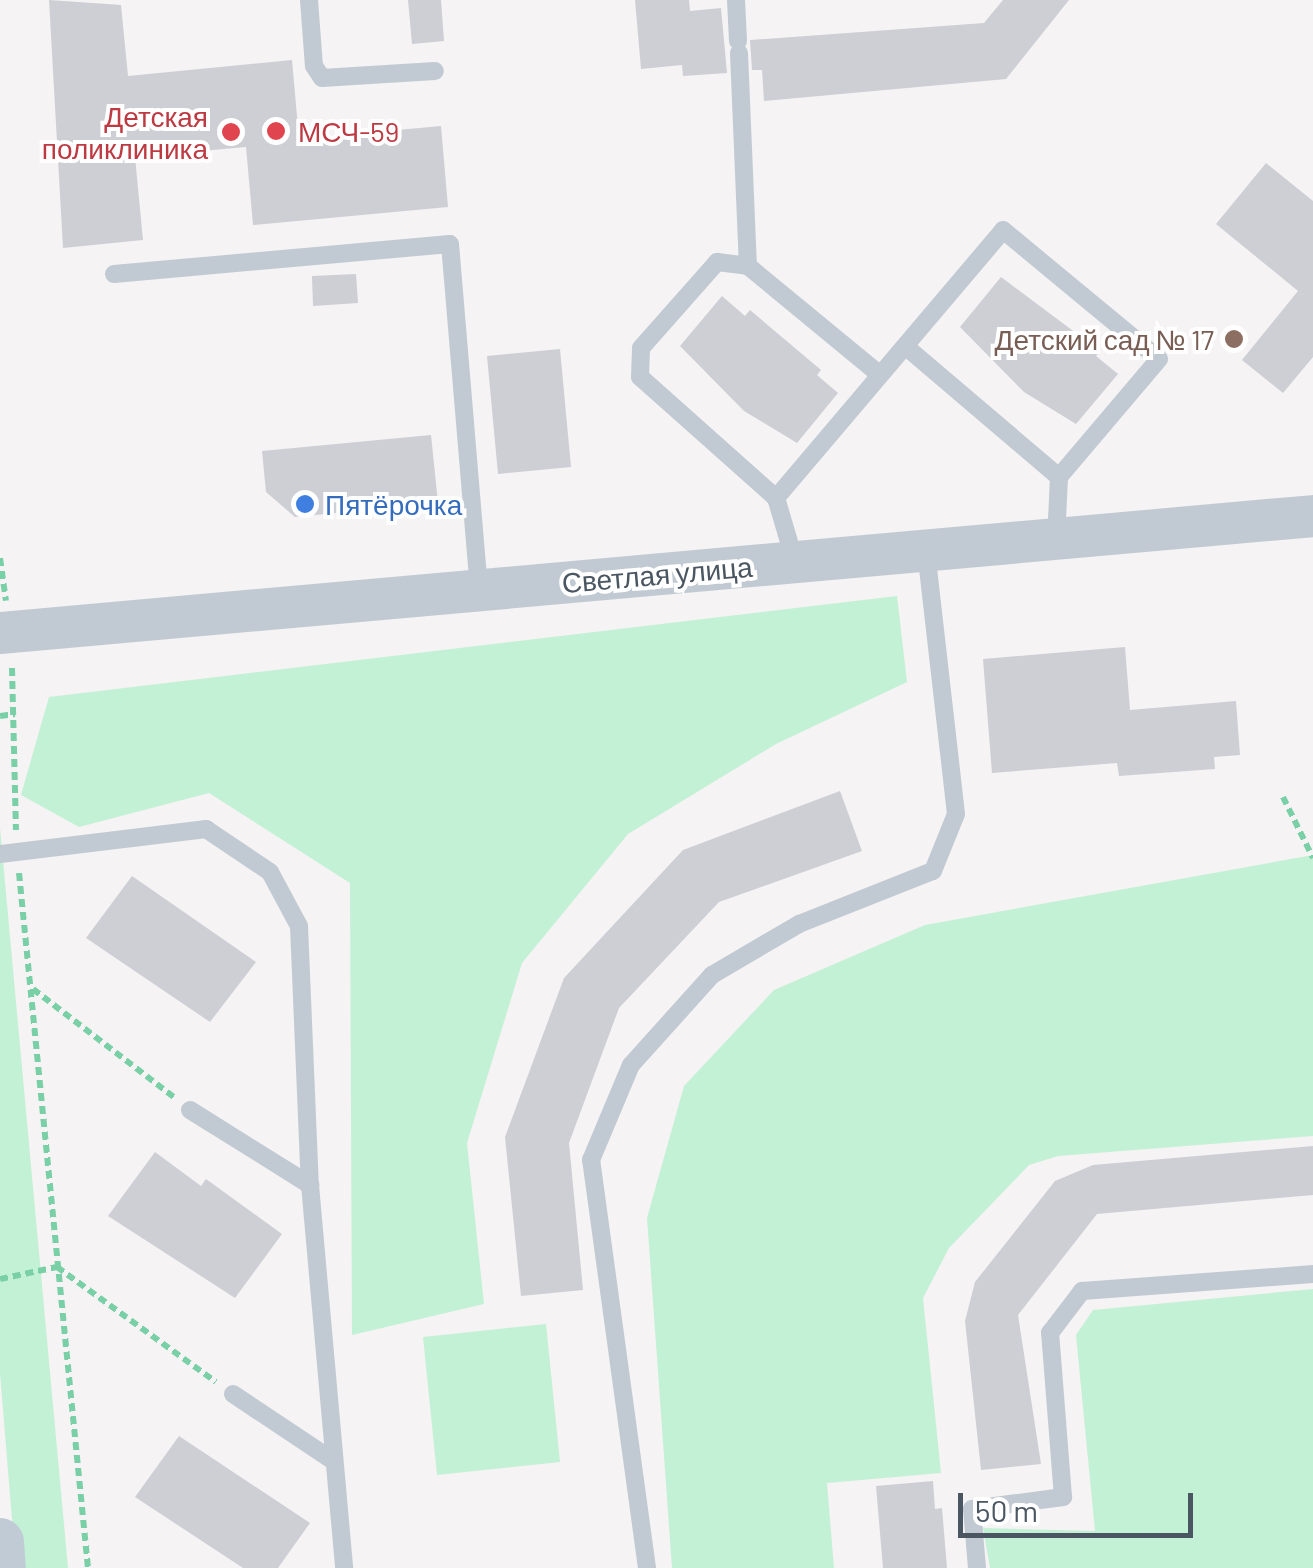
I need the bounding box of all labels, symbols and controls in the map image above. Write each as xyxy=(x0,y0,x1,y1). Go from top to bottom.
place label: Детская поликлиника xyxy=(42,99,208,165)
place label: МСЧ-59 xyxy=(298,114,399,148)
marker: МСЧ-59 xyxy=(263,118,289,144)
marker: Детская поликлиника xyxy=(218,119,244,145)
place label: Детский сад № 17 xyxy=(995,322,1214,356)
marker: Детский сад № 17 xyxy=(1223,328,1245,350)
place label: Пятёрочка xyxy=(325,487,462,521)
marker: Пятёрочка xyxy=(294,493,316,515)
street label: Светлая улица xyxy=(560,549,754,599)
scale bar xyxy=(963,1473,1198,1535)
text: 50 m xyxy=(975,1492,1038,1528)

